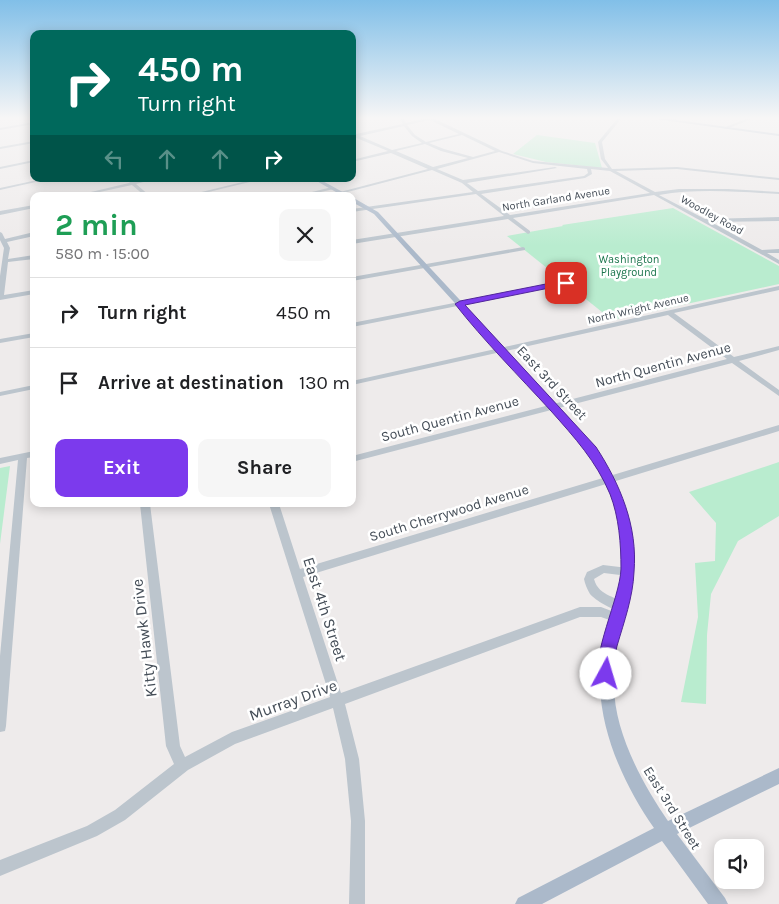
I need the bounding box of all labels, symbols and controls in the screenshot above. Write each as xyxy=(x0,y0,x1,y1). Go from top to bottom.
text: 450 m xyxy=(138,49,243,90)
icon: right xyxy=(55,50,120,115)
text: Turn right xyxy=(138,91,236,117)
icon: left xyxy=(100,145,128,173)
icon: ahead xyxy=(153,145,181,173)
icon: ahead xyxy=(206,145,234,173)
icon: right xyxy=(259,145,287,173)
street label: North Garland Avenue xyxy=(501,184,611,214)
street label: Woodley Road xyxy=(678,192,746,238)
text: 2 min xyxy=(55,207,138,243)
button: close xyxy=(279,209,331,261)
text: 580 m · 15:00 xyxy=(55,244,150,263)
park label: Washington Playground xyxy=(599,253,659,279)
pin xyxy=(545,262,587,304)
icon: arrive xyxy=(552,269,580,297)
street label: North Wright Avenue xyxy=(586,291,690,327)
icon: right xyxy=(55,299,83,327)
text: Turn right xyxy=(98,302,187,324)
text: 450 m xyxy=(276,302,331,324)
street label: North Quentin Avenue xyxy=(593,339,733,391)
street label: East 3rd Street xyxy=(513,342,591,424)
icon: arrive xyxy=(55,369,83,397)
text: Arrive at destination xyxy=(98,372,284,394)
text: 130 m xyxy=(299,372,350,394)
street label: South Quentin Avenue xyxy=(379,392,521,446)
button: Exit xyxy=(55,439,188,497)
button: Share xyxy=(198,439,331,497)
street label: South Cherrywood Avenue xyxy=(367,481,531,545)
street label: East 4th Street xyxy=(299,555,351,663)
street label: Kitty Hawk Drive xyxy=(127,578,161,698)
position arrow xyxy=(579,647,631,699)
street label: Murray Drive xyxy=(246,675,340,725)
street label: East 3rd Street xyxy=(640,763,704,853)
map controls xyxy=(714,839,764,889)
button: sound xyxy=(714,839,764,889)

